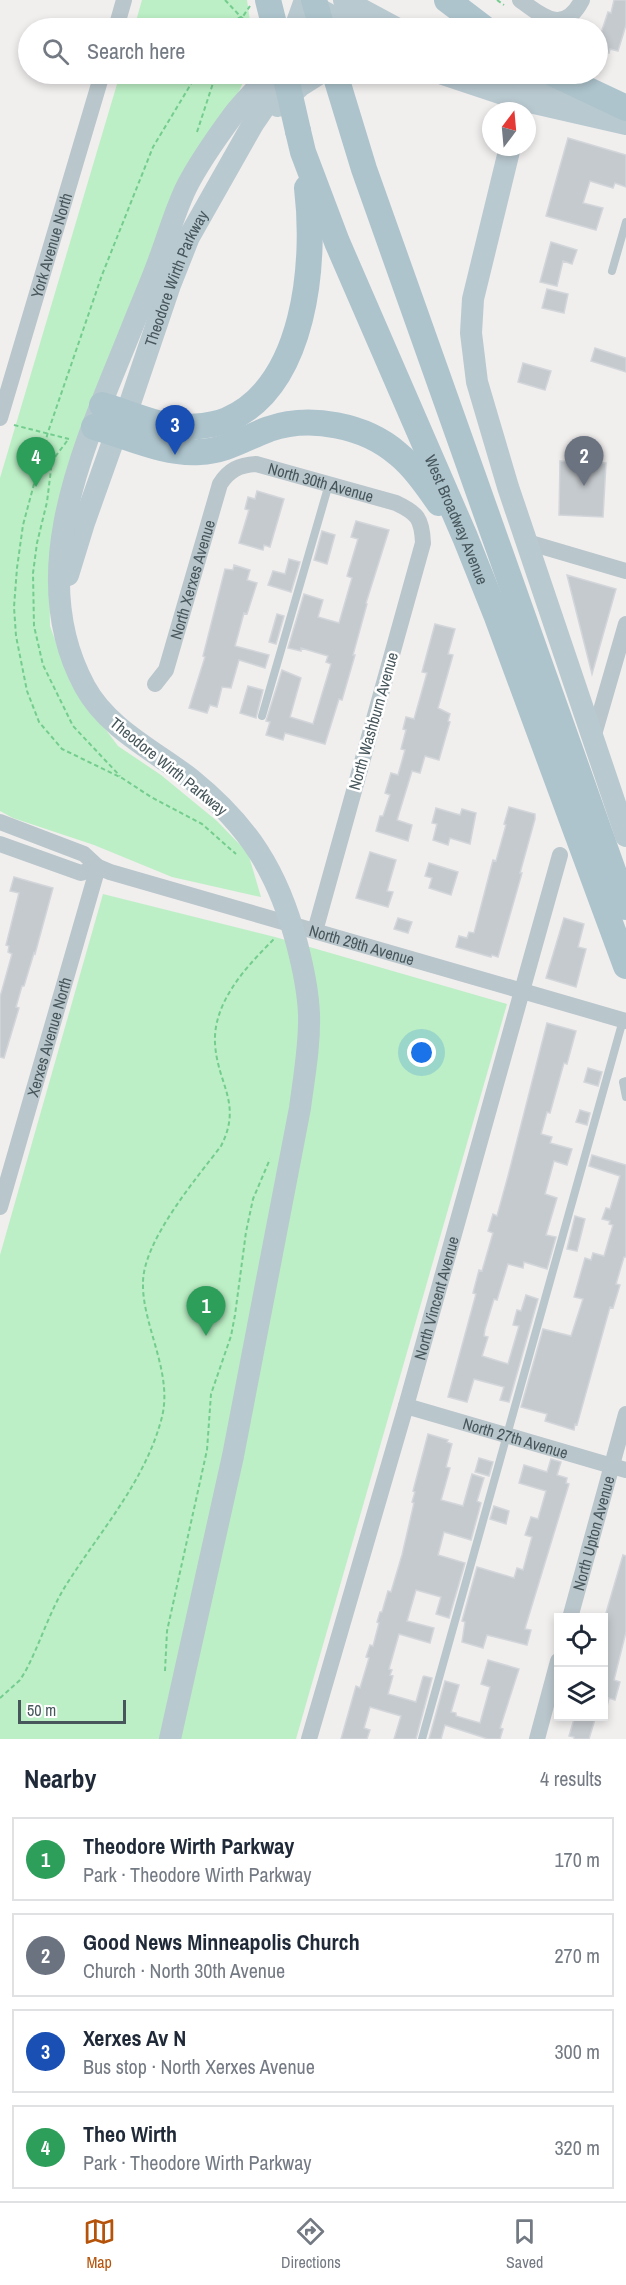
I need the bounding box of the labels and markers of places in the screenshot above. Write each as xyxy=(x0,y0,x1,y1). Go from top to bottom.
pin: 3 xyxy=(156,406,195,455)
pin: 2 xyxy=(564,436,604,486)
pin: 4 xyxy=(16,438,56,487)
pin: 1 xyxy=(186,1286,226,1336)

